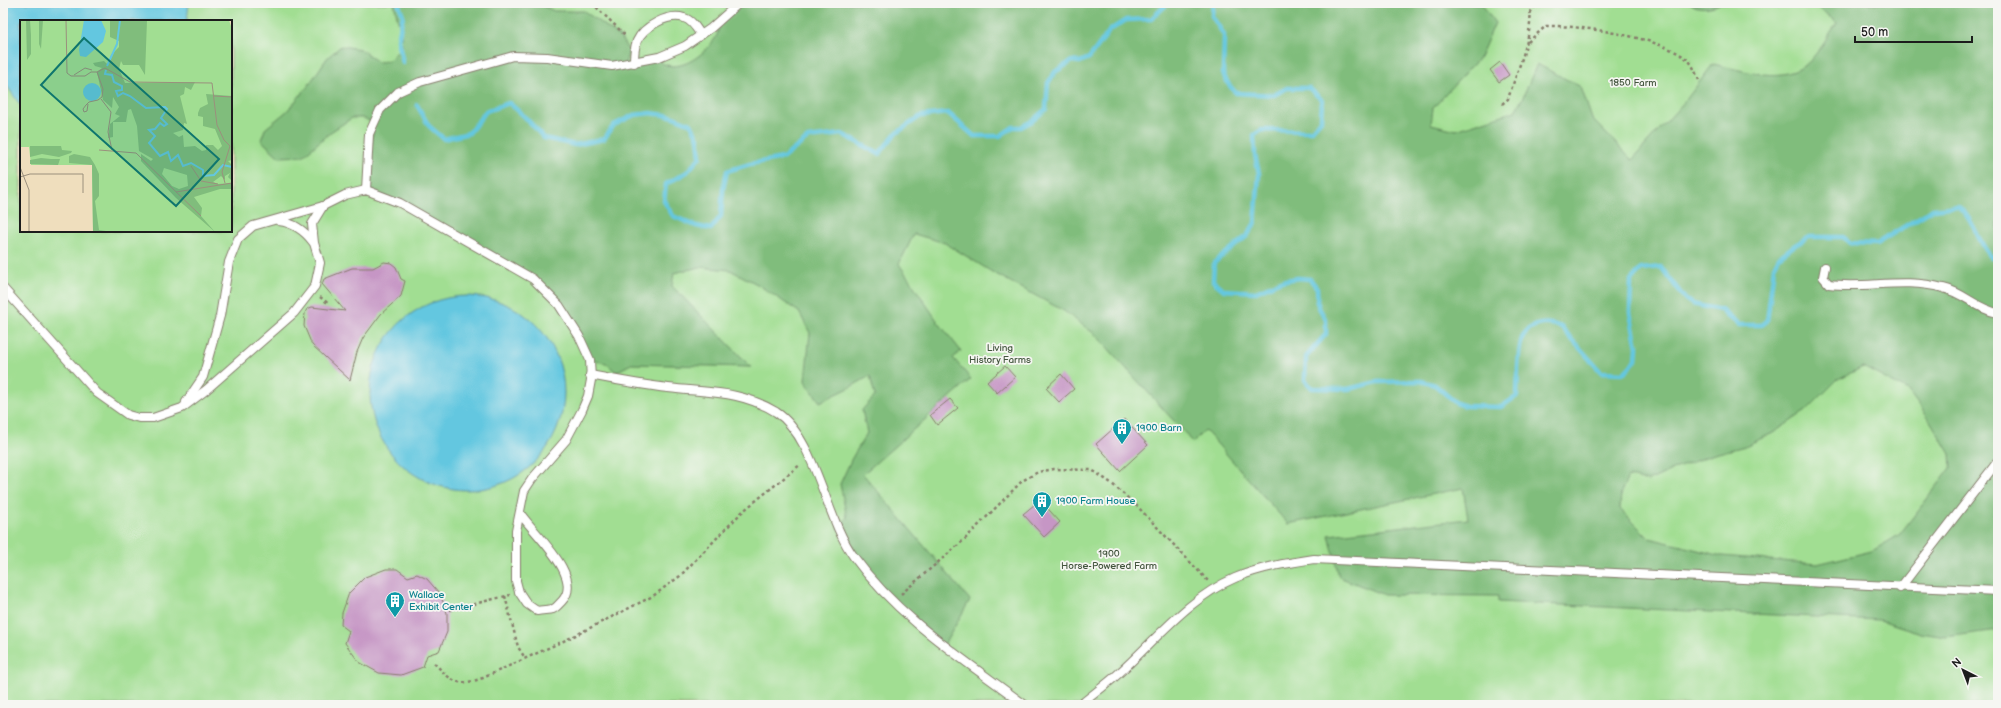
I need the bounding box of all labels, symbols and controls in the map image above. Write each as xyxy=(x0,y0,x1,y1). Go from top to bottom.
scale bar xyxy=(1855,18,1972,44)
inset map xyxy=(20,20,232,232)
text: 50 m xyxy=(1861,25,1888,40)
park label: 1850 Farm xyxy=(1609,77,1657,89)
park label: Living History Farms xyxy=(969,342,1031,366)
building icon: 1900 Barn xyxy=(1111,417,1133,445)
place label: 1900 Barn xyxy=(1136,422,1182,434)
building icon: 1900 Farm House xyxy=(1031,490,1053,518)
place label: 1900 Farm House xyxy=(1056,495,1135,507)
park label: 1900 Horse-Powered Farm xyxy=(1061,548,1157,572)
place label: Wallace Exhibit Center xyxy=(409,589,473,613)
building icon: Wallace Exhibit Center xyxy=(384,590,406,618)
north arrow xyxy=(1943,650,1983,690)
text: N xyxy=(1949,655,1964,671)

